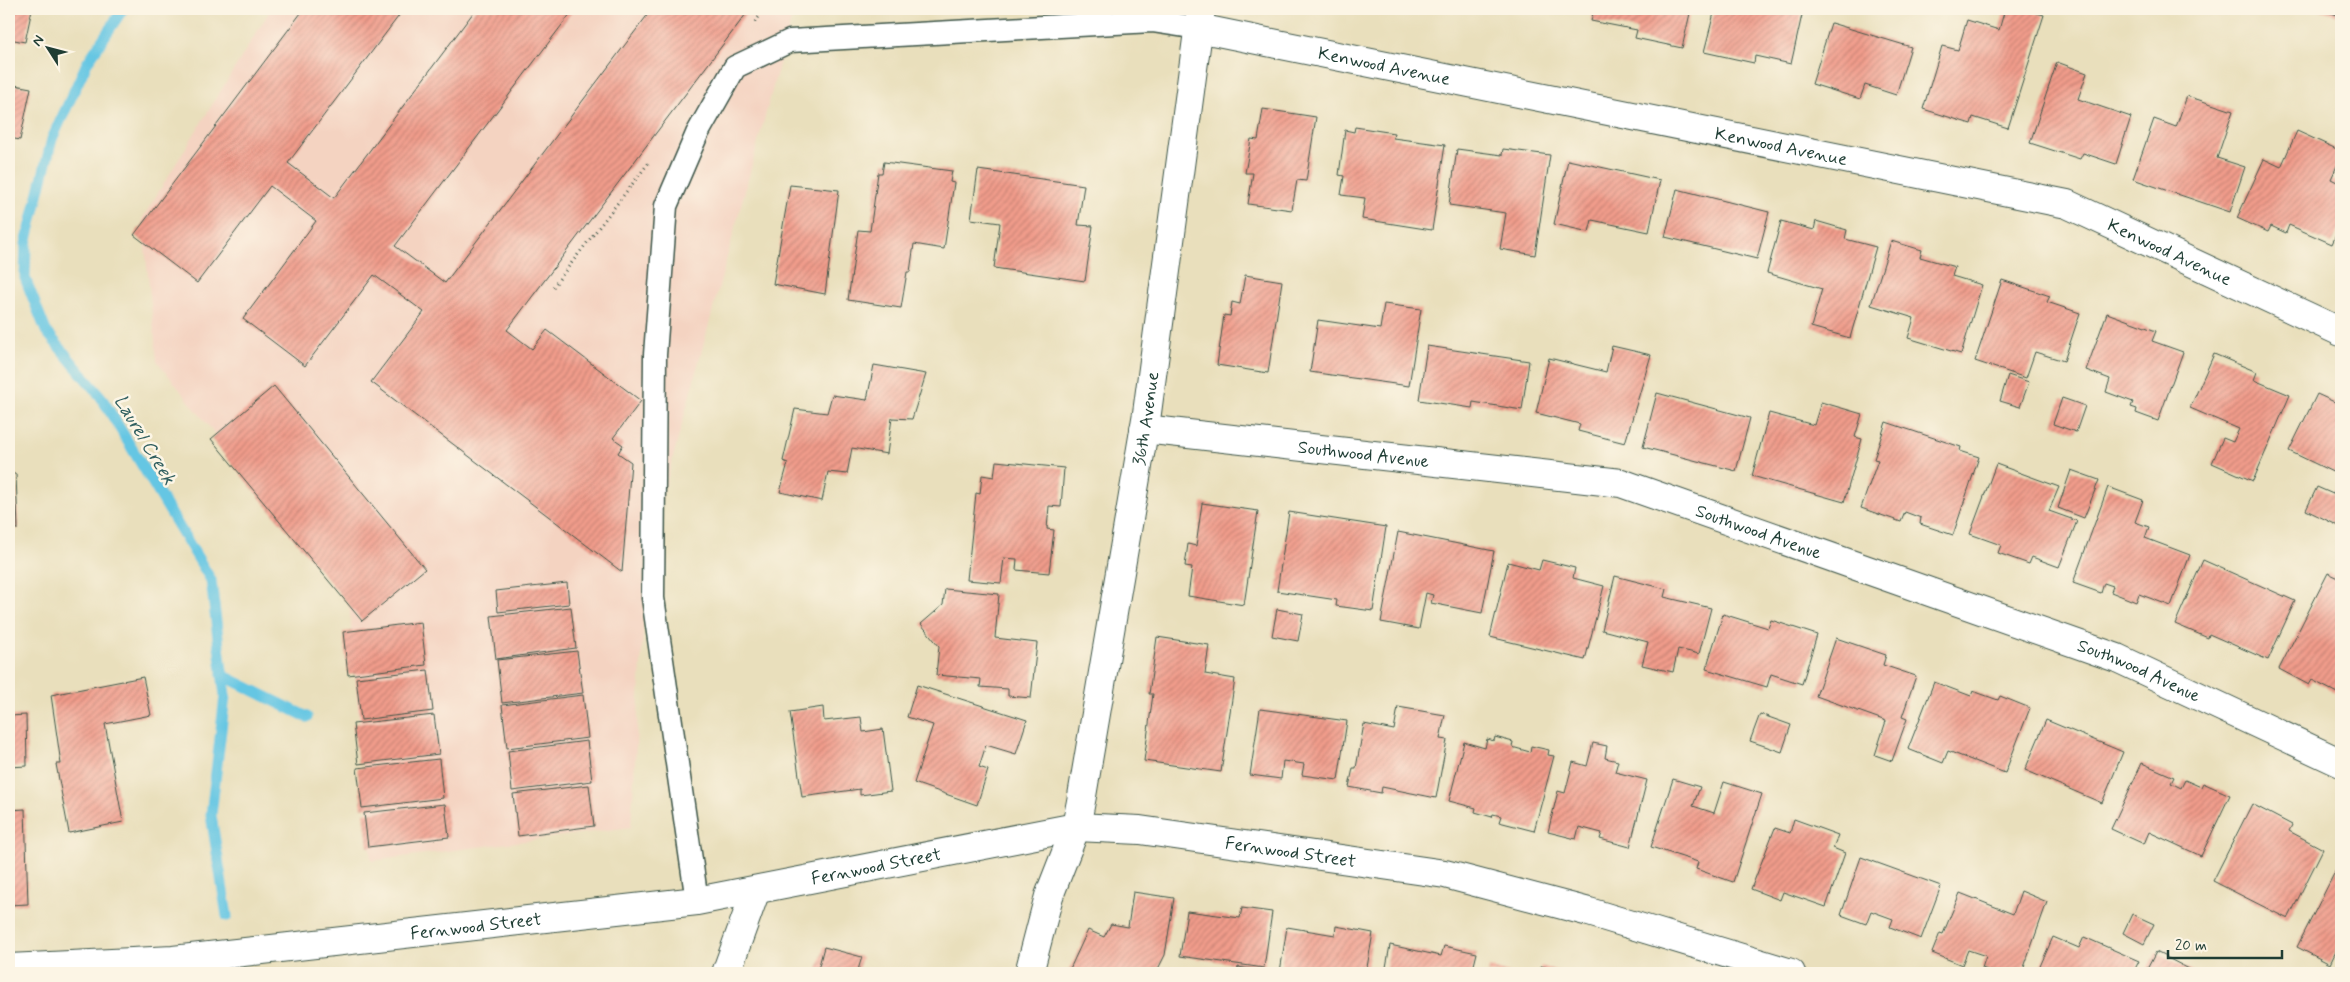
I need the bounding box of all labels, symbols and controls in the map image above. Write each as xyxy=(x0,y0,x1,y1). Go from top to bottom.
north arrow xyxy=(22,22,72,72)
text: N xyxy=(28,32,48,50)
street label: Kenwood Avenue xyxy=(1316,42,1452,92)
street label: Kenwood Avenue xyxy=(1713,122,1849,172)
street label: Kenwood Avenue xyxy=(2103,214,2235,292)
street label: 36th Avenue xyxy=(1127,370,1165,467)
water label: Laurel Creek xyxy=(108,390,182,490)
street label: Southwood Avenue xyxy=(1297,436,1430,474)
street label: Southwood Avenue xyxy=(1692,499,1825,566)
street label: Southwood Avenue xyxy=(2074,634,2204,708)
street label: Fernwood Street xyxy=(1224,831,1358,874)
street label: Fernwood Street xyxy=(809,843,943,891)
street label: Fernwood Street xyxy=(409,908,543,946)
scale bar xyxy=(2168,927,2281,959)
text: 20 m xyxy=(2175,936,2207,956)

